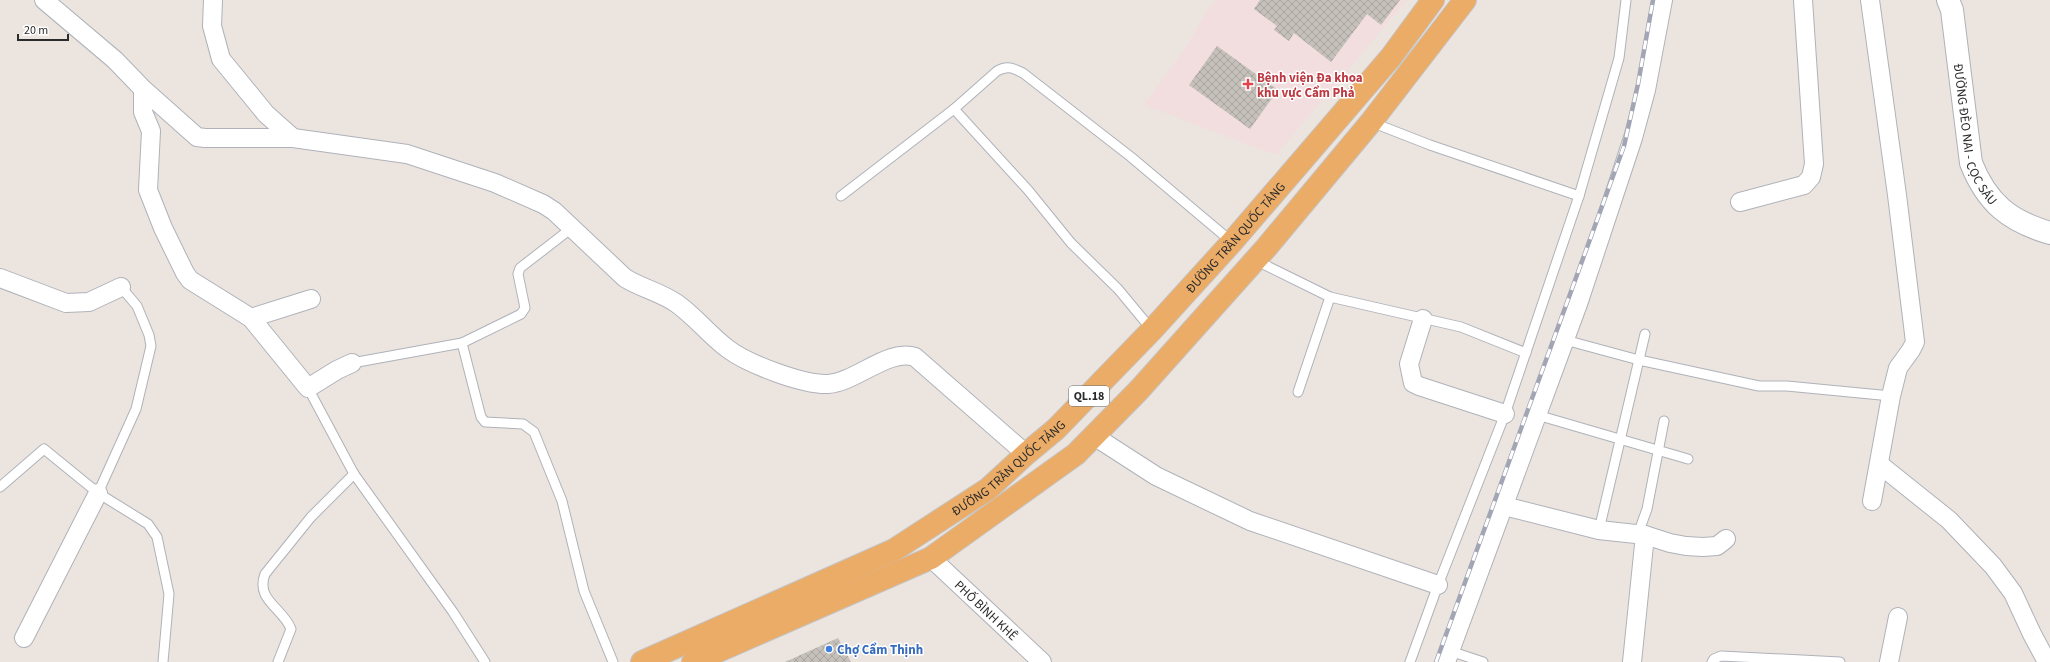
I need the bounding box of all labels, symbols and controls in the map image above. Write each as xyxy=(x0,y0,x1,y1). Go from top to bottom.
scale bar xyxy=(18,16,68,42)
text: 20 m xyxy=(24,22,48,39)
street label: ĐƯỜNG ĐÈO NAI - CỌC SÁU xyxy=(1949,62,2001,209)
place label: Bệnh viện Đa khoa khu vực Cẩm Phả xyxy=(1257,69,1363,102)
marker: Bệnh viện Đa khoa khu vực Cẩm Phả xyxy=(1242,78,1254,90)
street label: ĐƯỜNG TRẦN QUỐC TẢNG xyxy=(1182,178,1290,297)
road number: QL.18 xyxy=(1069,386,1109,406)
street label: ĐƯỜNG TRẦN QUỐC TẢNG xyxy=(948,416,1070,520)
street label: PHỐ BÌNH KHÊ xyxy=(950,577,1021,645)
place label: Chợ Cẩm Thịnh xyxy=(837,641,923,659)
marker: Chợ Cẩm Thịnh xyxy=(824,644,834,654)

